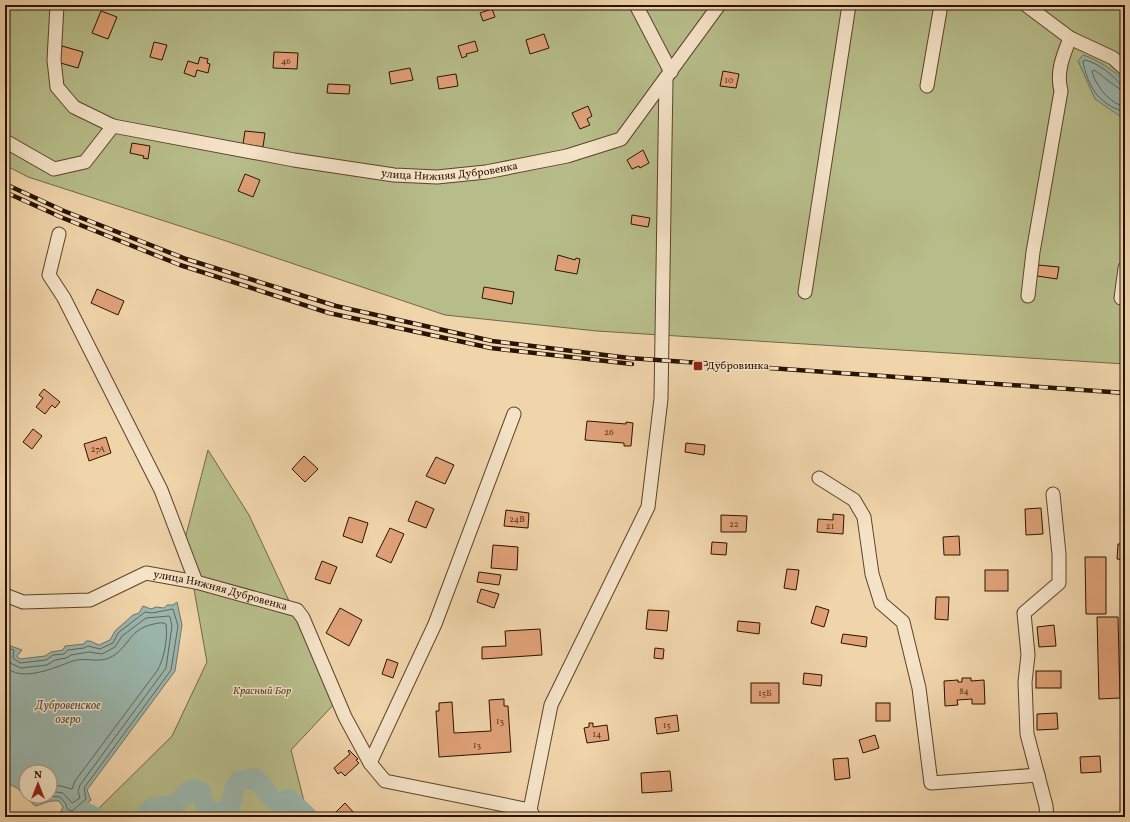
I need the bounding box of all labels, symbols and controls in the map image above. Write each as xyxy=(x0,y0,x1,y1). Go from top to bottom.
house number: 46 xyxy=(281,55,291,68)
house number: 10 xyxy=(725,74,734,87)
street label: улица Нижняя Дубровенка xyxy=(380,158,520,185)
place label: Дубровинка xyxy=(707,359,769,374)
marker: Дубровинка xyxy=(692,360,704,372)
house number: 26 xyxy=(604,426,614,439)
house number: 27А xyxy=(91,443,106,456)
house number: 24В xyxy=(509,513,525,526)
house number: 22 xyxy=(729,518,739,531)
house number: 21 xyxy=(826,520,834,533)
street label: улица Нижняя Дубровенка xyxy=(152,567,289,615)
park label: Красный Бор xyxy=(233,684,291,699)
house number: 84 xyxy=(959,685,969,698)
house number: 15Б xyxy=(758,687,772,700)
water label: Дубровенское озеро xyxy=(34,698,101,728)
house number: 13 xyxy=(496,715,504,728)
house number: 15 xyxy=(663,719,671,732)
house number: 14 xyxy=(593,728,601,741)
house number: 13 xyxy=(473,739,481,752)
north arrow xyxy=(18,764,58,804)
text: N xyxy=(34,768,42,783)

